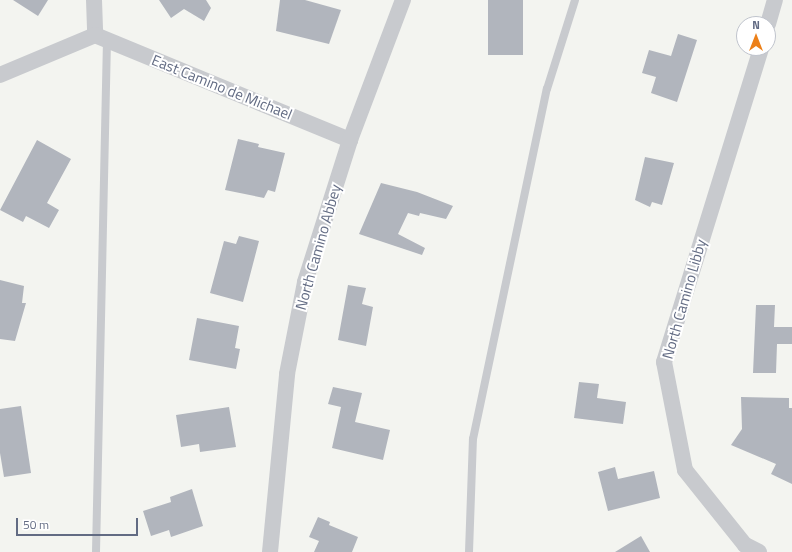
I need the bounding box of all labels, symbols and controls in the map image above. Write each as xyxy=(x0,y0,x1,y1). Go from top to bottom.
north arrow xyxy=(736,16,776,56)
text: N xyxy=(752,17,760,33)
street label: East Camino de Michael xyxy=(149,51,295,123)
street label: North Camino Abbey xyxy=(291,182,345,312)
street label: North Camino Libby xyxy=(658,237,710,361)
scale bar xyxy=(18,510,140,536)
text: 50 m xyxy=(23,515,49,534)

